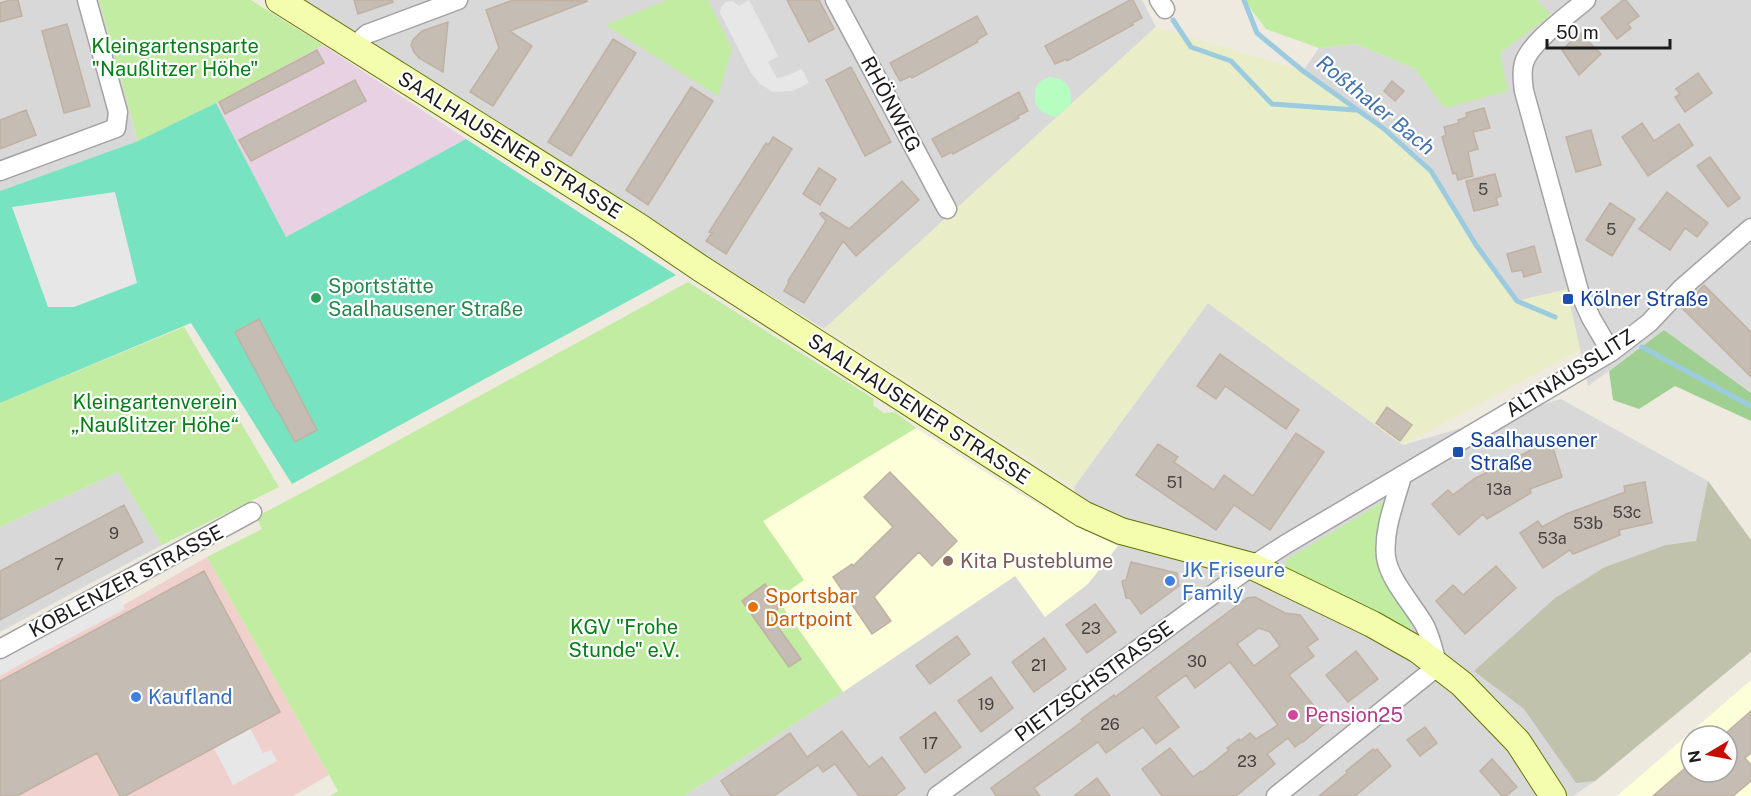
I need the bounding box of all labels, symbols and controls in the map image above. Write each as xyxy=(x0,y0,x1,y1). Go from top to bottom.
scale bar xyxy=(1547,12,1670,50)
text: 50 m xyxy=(1556,22,1599,43)
park label: Kleingartensparte "Naußlitzer Höhe" xyxy=(91,34,259,81)
water label: Roßthaler Bach xyxy=(1312,50,1440,160)
street label: RHÖNWEG xyxy=(856,52,927,156)
street label: SAALHAUSENER STRASSE xyxy=(394,66,626,224)
house number: 5 xyxy=(1478,180,1488,199)
house number: 5 xyxy=(1606,220,1616,239)
place label: Sportstätte Saalhausener Straße xyxy=(328,274,523,321)
place label: Kölner Straße xyxy=(1580,287,1708,311)
marker: Sportstätte Saalhausener Straße xyxy=(309,291,323,305)
marker: Kölner Straße xyxy=(1561,292,1575,306)
street label: ALTNAUSSLITZ xyxy=(1501,324,1639,422)
street label: SAALHAUSENER STRASSE xyxy=(804,328,1034,490)
park label: Kleingartenverein „Naußlitzer Höhe“ xyxy=(71,390,239,437)
place label: Saalhausener Straße xyxy=(1470,428,1598,475)
marker: Saalhausener Straße xyxy=(1451,445,1465,459)
house number: 51 xyxy=(1167,473,1183,492)
house number: 13a xyxy=(1486,480,1512,499)
house number: 53c xyxy=(1612,503,1642,522)
house number: 53b xyxy=(1573,514,1603,533)
street label: KOBLENZER STRASSE xyxy=(25,520,227,642)
house number: 9 xyxy=(109,524,119,543)
house number: 53a xyxy=(1537,529,1567,548)
place label: Kita Pusteblume xyxy=(960,549,1113,573)
marker: Kita Pusteblume xyxy=(941,554,955,568)
house number: 7 xyxy=(54,555,64,574)
place label: JK Friseure Family xyxy=(1182,558,1285,605)
marker: JK Friseure Family xyxy=(1163,574,1177,588)
place label: Sportsbar Dartpoint xyxy=(765,584,858,631)
marker: Sportsbar Dartpoint xyxy=(746,600,760,614)
park label: KGV "Frohe Stunde" e.V. xyxy=(569,615,679,662)
street label: PIETZSCHSTRASSE xyxy=(1010,616,1178,746)
house number: 23 xyxy=(1081,619,1101,638)
house number: 30 xyxy=(1187,652,1207,671)
house number: 21 xyxy=(1031,656,1047,675)
place label: Kaufland xyxy=(148,685,233,709)
marker: Kaufland xyxy=(129,690,143,704)
house number: 19 xyxy=(978,695,994,714)
place label: Pension25 xyxy=(1305,703,1403,727)
marker: Pension25 xyxy=(1286,708,1300,722)
house number: 26 xyxy=(1100,715,1120,734)
north arrow xyxy=(1679,724,1739,784)
house number: 17 xyxy=(922,734,938,753)
text: N xyxy=(1684,749,1705,764)
house number: 23 xyxy=(1237,752,1257,771)

